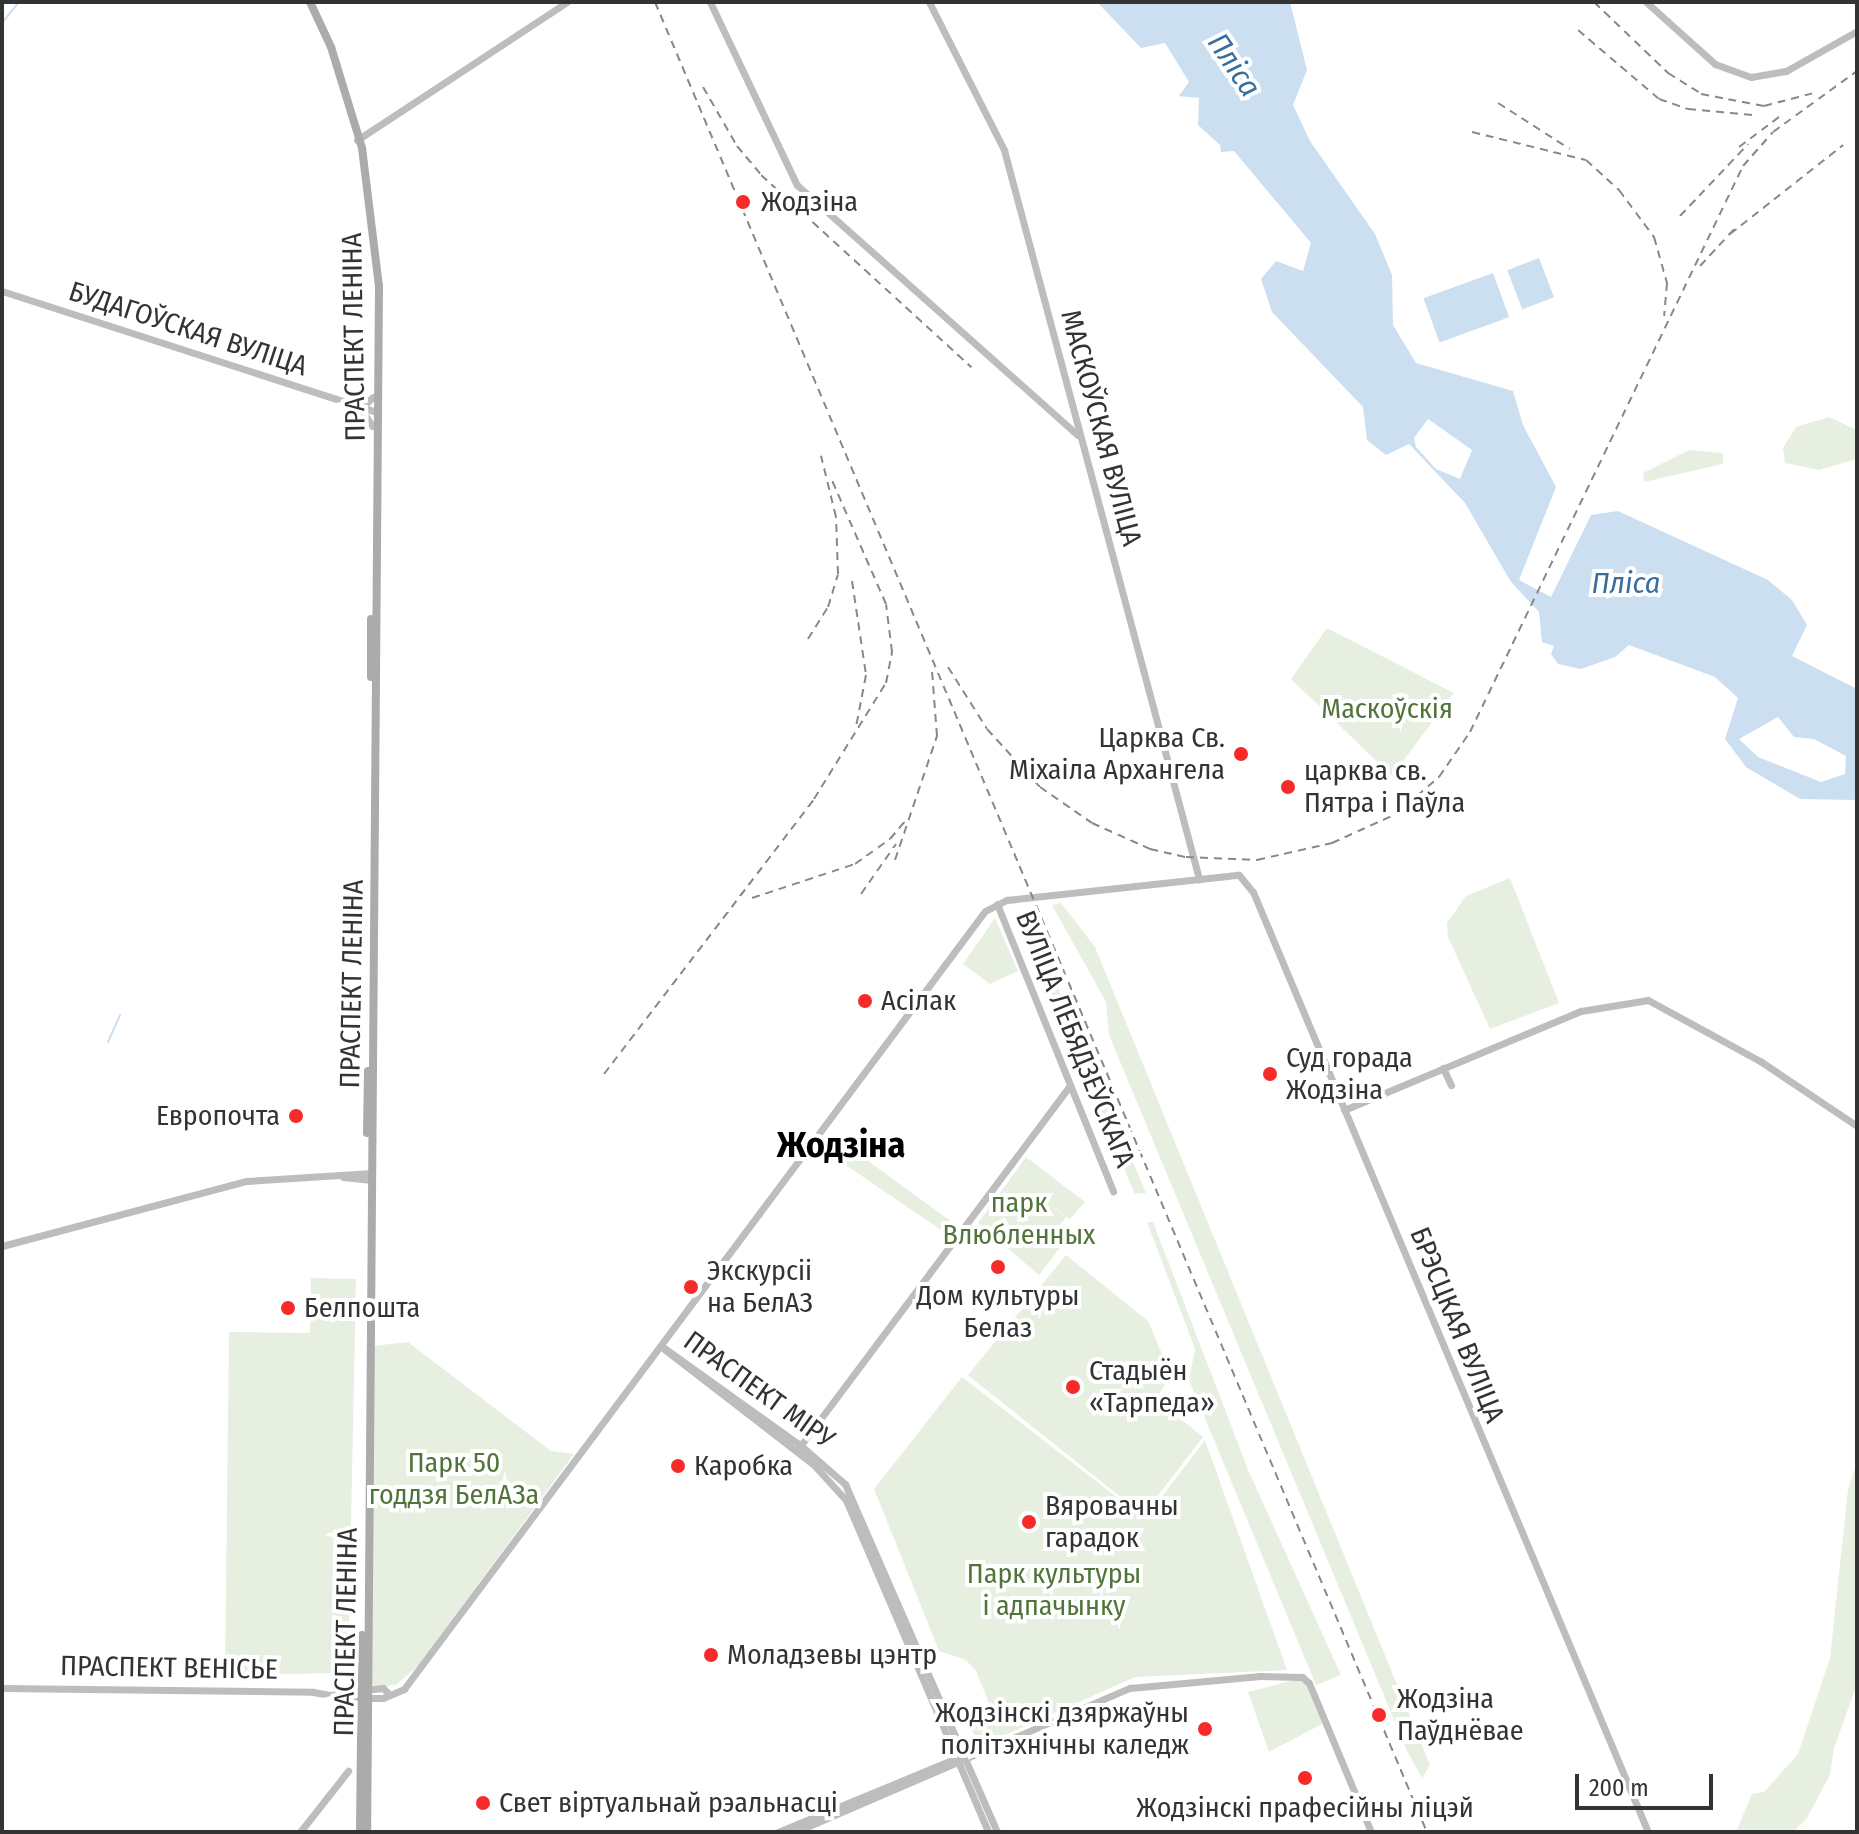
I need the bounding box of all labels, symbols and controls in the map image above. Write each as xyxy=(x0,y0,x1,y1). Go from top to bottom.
water label: Пліса xyxy=(1200,26,1268,104)
place label: Жодзіна xyxy=(761,185,858,219)
marker: Жодзіна xyxy=(732,191,754,213)
street label: ПРАСПЕКТ ЛЕНІНА xyxy=(335,232,373,442)
street label: БУДАГОЎСКАЯ ВУЛІЦА xyxy=(65,275,311,383)
street label: МАСКОЎСКАЯ ВУЛІЦА xyxy=(1053,306,1149,550)
water label: Пліса xyxy=(1592,565,1660,601)
park label: Маскоўскія xyxy=(1321,692,1453,726)
place label: Царква Св. Міхаіла Архангела xyxy=(1009,721,1225,787)
marker: Царква Св. Міхаіла Архангела xyxy=(1232,745,1250,763)
place label: царква св. Пятра і Паўла xyxy=(1304,754,1465,820)
marker: царква св. Пятра і Паўла xyxy=(1279,778,1297,796)
street label: ПРАСПЕКТ ЛЕНІНА xyxy=(333,879,371,1089)
street label: ВУЛІЦА ЛЕБЯДЗЕЎСКАГА xyxy=(1008,906,1142,1172)
place label: Асілак xyxy=(881,984,956,1018)
marker: Асілак xyxy=(856,992,874,1010)
place label: Суд горада Жодзіна xyxy=(1286,1041,1413,1107)
marker: Суд горада Жодзіна xyxy=(1261,1065,1279,1083)
place label: Европочта xyxy=(156,1099,280,1133)
marker: Европочта xyxy=(287,1107,305,1125)
district label: Жодзіна xyxy=(777,1124,905,1168)
park label: парк Влюбленных xyxy=(943,1186,1095,1252)
street label: БРЭСЦКАЯ ВУЛІЦА xyxy=(1403,1222,1511,1428)
place label: Экскурсіі на БелАЗ xyxy=(707,1254,813,1320)
marker: Дом культуры Белаз xyxy=(989,1258,1007,1276)
marker: Экскурсіі на БелАЗ xyxy=(682,1278,700,1296)
place label: Дом культуры Белаз xyxy=(917,1279,1079,1345)
place label: Белпошта xyxy=(304,1291,420,1325)
marker: Белпошта xyxy=(279,1299,297,1317)
street label: ПРАСПЕКТ МІРУ xyxy=(677,1324,841,1456)
place label: Стадыён «Тарпеда» xyxy=(1089,1354,1215,1420)
marker: Стадыён «Тарпеда» xyxy=(1064,1378,1082,1396)
park label: Парк 50 годдзя БелАЗа xyxy=(369,1446,539,1512)
place label: Каробка xyxy=(694,1449,793,1483)
marker: Каробка xyxy=(669,1457,687,1475)
place label: Вяровачны гарадок xyxy=(1045,1489,1179,1555)
marker: Вяровачны гарадок xyxy=(1020,1513,1038,1531)
street label: ПРАСПЕКТ ЛЕНІНА xyxy=(327,1527,365,1737)
park label: Парк культуры і адпачынку xyxy=(967,1557,1141,1623)
place label: Моладзевы цэнтр xyxy=(727,1638,937,1672)
marker: Моладзевы цэнтр xyxy=(702,1646,720,1664)
street label: ПРАСПЕКТ ВЕНІСЬЕ xyxy=(60,1649,278,1687)
place label: Жодзіна Паўднёвае xyxy=(1397,1682,1524,1748)
place label: Жодзінскі дзяржаўны політэхнічны каледж xyxy=(935,1696,1189,1762)
marker: Жодзіна Паўднёвае xyxy=(1368,1704,1390,1726)
marker: Жодзінскі дзяржаўны політэхнічны каледж xyxy=(1196,1720,1214,1738)
scale bar xyxy=(1579,1758,1717,1808)
marker: Жодзінскі прафесійны ліцэй xyxy=(1296,1769,1314,1787)
text: 200 m xyxy=(1589,1774,1649,1802)
place label: Свет віртуальнай рэальнасці xyxy=(499,1786,838,1820)
place label: Жодзінскі прафесійны ліцэй xyxy=(1136,1791,1474,1825)
marker: Свет віртуальнай рэальнасці xyxy=(474,1794,492,1812)

